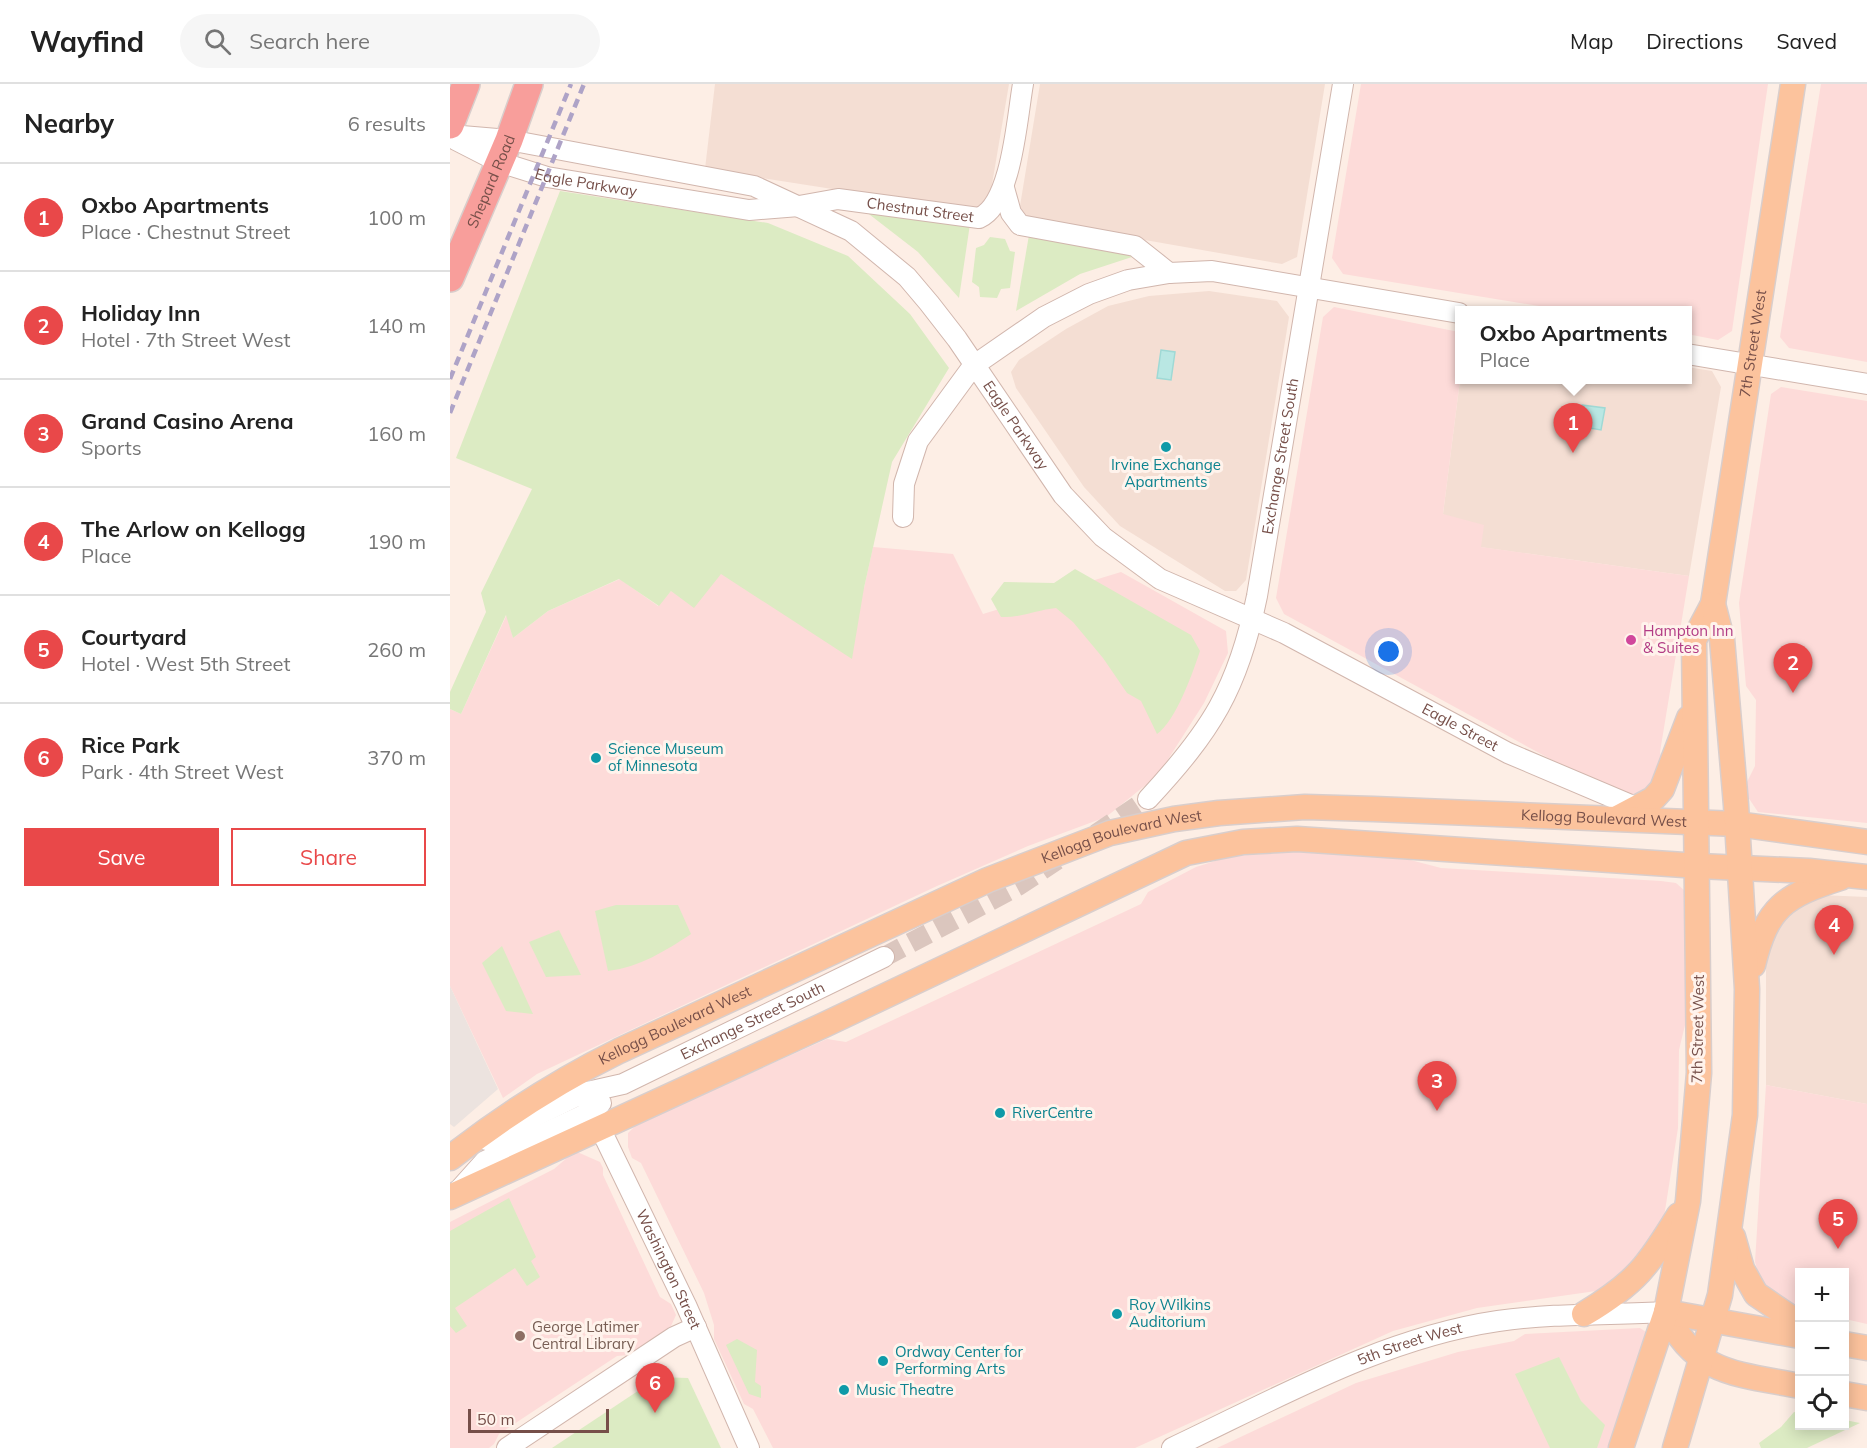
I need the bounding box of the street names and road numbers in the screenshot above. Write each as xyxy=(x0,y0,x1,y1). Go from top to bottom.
street label: Shepard Road xyxy=(463,132,519,231)
street label: Eagle Parkway xyxy=(532,164,639,201)
street label: Chestnut Street xyxy=(865,193,975,226)
street label: 7th Street West xyxy=(1735,288,1770,399)
street label: Eagle Parkway xyxy=(979,377,1053,473)
street label: Exchange Street South xyxy=(1258,377,1302,536)
street label: Eagle Street xyxy=(1419,699,1502,755)
street label: Kellogg Boulevard West xyxy=(1038,805,1203,868)
street label: Kellogg Boulevard West xyxy=(1520,805,1687,831)
street label: 7th Street West xyxy=(1687,974,1708,1084)
street label: Exchange Street South xyxy=(677,977,828,1064)
street label: Kellogg Boulevard West xyxy=(595,981,754,1069)
street label: Washington Street xyxy=(632,1206,705,1332)
street label: 5th Street West xyxy=(1354,1318,1464,1369)

